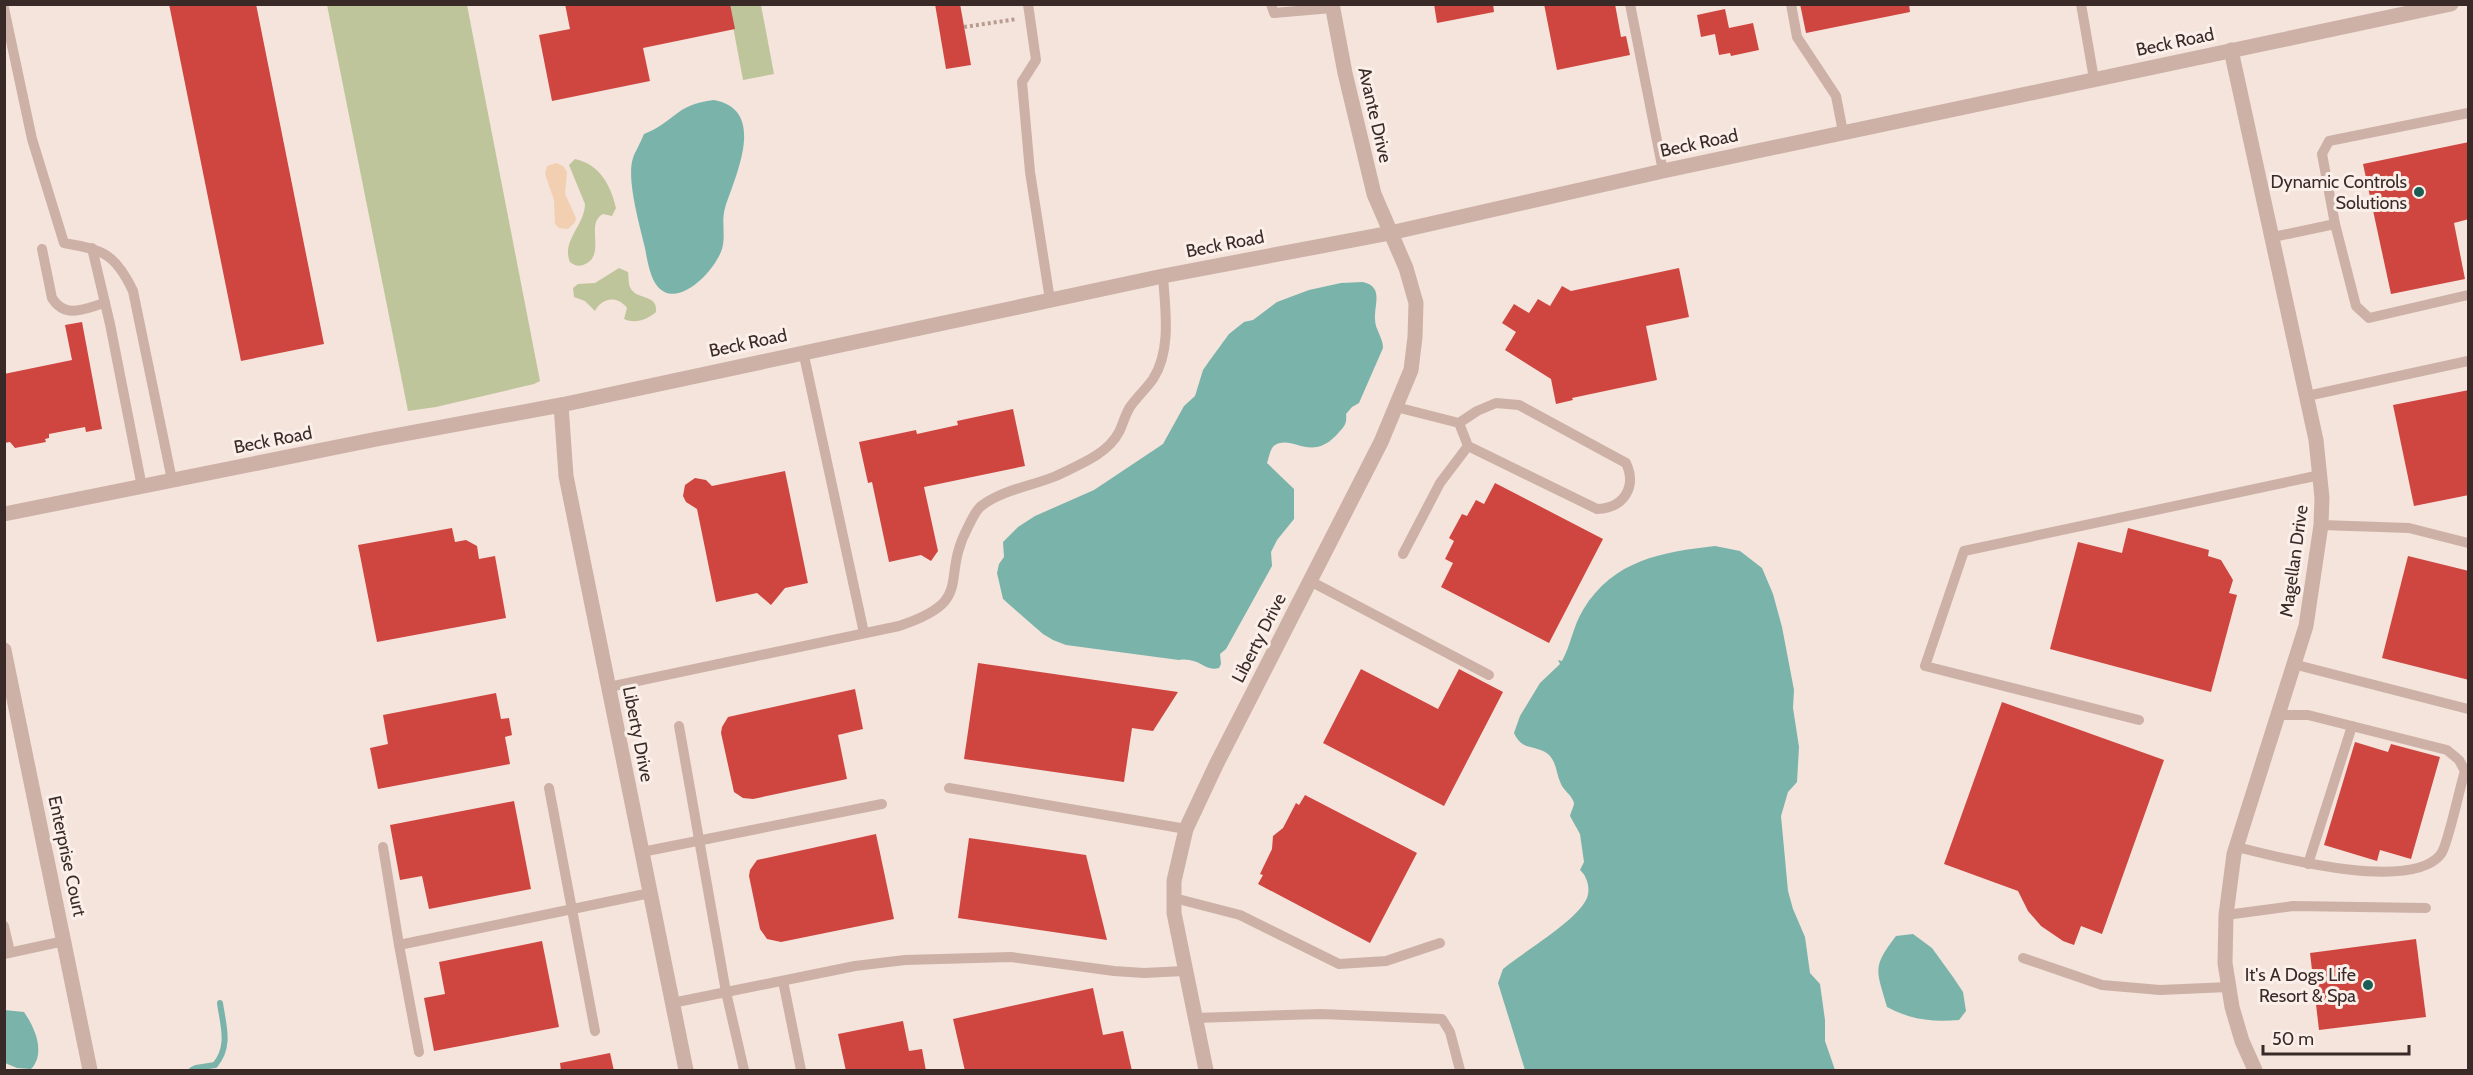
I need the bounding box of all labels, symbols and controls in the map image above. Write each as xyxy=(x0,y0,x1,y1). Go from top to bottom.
street label: Beck Road xyxy=(2134,23,2216,61)
street label: Avante Drive xyxy=(1353,65,1397,165)
street label: Beck Road xyxy=(1658,124,1740,162)
place label: Dynamic Controls Solutions xyxy=(2271,171,2407,214)
marker: Dynamic Controls Solutions xyxy=(2412,185,2426,199)
street label: Beck Road xyxy=(1184,226,1266,262)
street label: Beck Road xyxy=(707,324,789,362)
street label: Beck Road xyxy=(232,422,314,458)
street label: Magellan Drive xyxy=(2275,504,2313,618)
street label: Liberty Drive xyxy=(1227,590,1291,686)
street label: Liberty Drive xyxy=(618,684,658,784)
street label: Enterprise Court xyxy=(43,794,91,918)
place label: It's A Dogs Life Resort & Spa xyxy=(2245,964,2356,1007)
marker: It's A Dogs Life Resort & Spa xyxy=(2361,978,2375,992)
scale bar xyxy=(2263,1018,2408,1056)
text: 50 m xyxy=(2272,1028,2314,1050)

